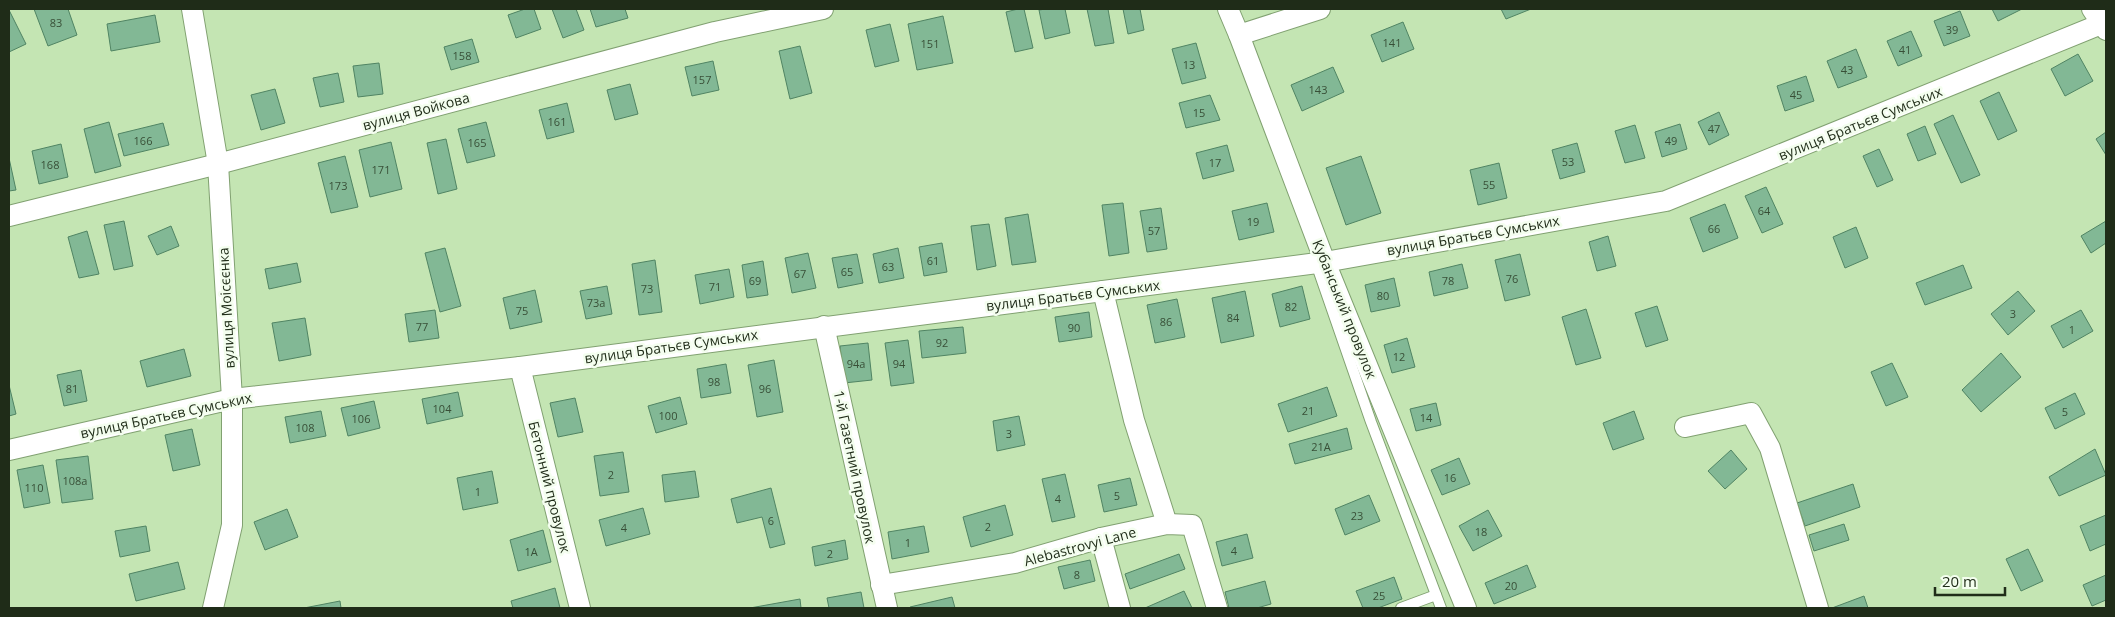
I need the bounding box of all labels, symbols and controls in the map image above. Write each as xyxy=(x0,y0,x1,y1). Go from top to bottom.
house number: 83 xyxy=(50,15,62,30)
house number: 39 xyxy=(1946,22,1958,37)
house number: 141 xyxy=(1383,35,1401,50)
house number: 151 xyxy=(921,36,939,51)
house number: 41 xyxy=(1899,42,1911,57)
house number: 158 xyxy=(453,48,471,63)
house number: 13 xyxy=(1183,57,1195,72)
house number: 43 xyxy=(1841,62,1853,77)
house number: 157 xyxy=(693,72,711,87)
street label: вулиця Братьєв Сумських xyxy=(1775,81,1945,165)
house number: 143 xyxy=(1309,82,1327,97)
house number: 45 xyxy=(1790,87,1802,102)
street label: вулиця Войкова xyxy=(360,88,472,134)
house number: 15 xyxy=(1193,105,1205,120)
house number: 161 xyxy=(548,114,566,129)
house number: 47 xyxy=(1708,121,1720,136)
house number: 166 xyxy=(134,133,152,148)
house number: 49 xyxy=(1665,133,1677,148)
house number: 165 xyxy=(468,135,486,150)
house number: 53 xyxy=(1562,154,1574,169)
house number: 17 xyxy=(1209,155,1221,170)
house number: 168 xyxy=(41,157,59,172)
house number: 171 xyxy=(372,162,390,177)
house number: 55 xyxy=(1483,177,1495,192)
house number: 173 xyxy=(329,178,347,193)
house number: 64 xyxy=(1758,203,1771,218)
street label: вулиця Братьєв Сумських xyxy=(1385,210,1561,260)
house number: 19 xyxy=(1247,214,1259,229)
house number: 66 xyxy=(1708,221,1720,236)
house number: 57 xyxy=(1148,223,1160,238)
street label: Кубанський провулок xyxy=(1308,237,1382,382)
street label: вулиця Моісєєнка xyxy=(213,247,239,369)
house number: 61 xyxy=(927,253,939,268)
house number: 63 xyxy=(882,259,894,274)
house number: 65 xyxy=(841,264,853,279)
house number: 67 xyxy=(794,266,806,281)
house number: 76 xyxy=(1506,271,1518,286)
house number: 69 xyxy=(749,273,761,288)
house number: 78 xyxy=(1442,273,1454,288)
street label: вулиця Братьєв Сумських xyxy=(985,275,1162,315)
house number: 71 xyxy=(709,279,721,294)
house number: 73 xyxy=(641,281,653,296)
house number: 80 xyxy=(1377,288,1389,303)
house number: 73а xyxy=(587,295,605,310)
house number: 82 xyxy=(1285,299,1297,314)
house number: 75 xyxy=(516,303,528,318)
house number: 3 xyxy=(2010,306,2016,321)
house number: 84 xyxy=(1227,310,1240,325)
house number: 86 xyxy=(1160,314,1172,329)
house number: 77 xyxy=(416,319,428,334)
house number: 90 xyxy=(1068,320,1080,335)
house number: 1 xyxy=(2069,322,2075,337)
street label: вулиця Братьєв Сумських xyxy=(583,324,760,368)
house number: 92 xyxy=(936,335,948,350)
house number: 12 xyxy=(1393,349,1405,364)
house number: 94а xyxy=(847,356,865,371)
house number: 94 xyxy=(893,356,906,371)
house number: 98 xyxy=(708,374,720,389)
house number: 81 xyxy=(66,381,78,396)
house number: 96 xyxy=(759,381,771,396)
street label: вулиця Братьєв Сумських xyxy=(78,387,254,442)
street label: 1-й Газетний провулок xyxy=(829,389,881,546)
house number: 104 xyxy=(433,401,452,416)
house number: 21 xyxy=(1302,403,1314,418)
house number: 5 xyxy=(2062,404,2068,419)
house number: 100 xyxy=(659,408,677,423)
house number: 14 xyxy=(1420,410,1433,425)
house number: 106 xyxy=(352,411,370,426)
street label: Бетонний провулок xyxy=(524,419,576,556)
house number: 108 xyxy=(296,420,314,435)
house number: 3 xyxy=(1006,426,1012,441)
house number: 21А xyxy=(1311,439,1331,454)
house number: 2 xyxy=(608,467,614,482)
house number: 16 xyxy=(1444,470,1456,485)
house number: 108а xyxy=(63,473,87,488)
house number: 110 xyxy=(25,480,43,495)
house number: 1 xyxy=(475,484,481,499)
house number: 5 xyxy=(1114,488,1120,503)
house number: 4 xyxy=(1055,491,1062,506)
house number: 23 xyxy=(1351,508,1363,523)
house number: 6 xyxy=(768,513,774,528)
house number: 2 xyxy=(985,519,991,534)
house number: 4 xyxy=(621,520,628,535)
street label: Alebastrovyi Lane xyxy=(1022,522,1138,570)
house number: 18 xyxy=(1475,524,1487,539)
house number: 1 xyxy=(905,535,911,550)
house number: 4 xyxy=(1231,543,1238,558)
house number: 1А xyxy=(524,544,538,559)
house number: 2 xyxy=(827,546,833,561)
scale bar xyxy=(1935,564,2005,596)
house number: 8 xyxy=(1074,567,1080,582)
text: 20 m xyxy=(1942,571,1977,591)
house number: 20 xyxy=(1505,578,1517,593)
house number: 25 xyxy=(1373,588,1385,603)

